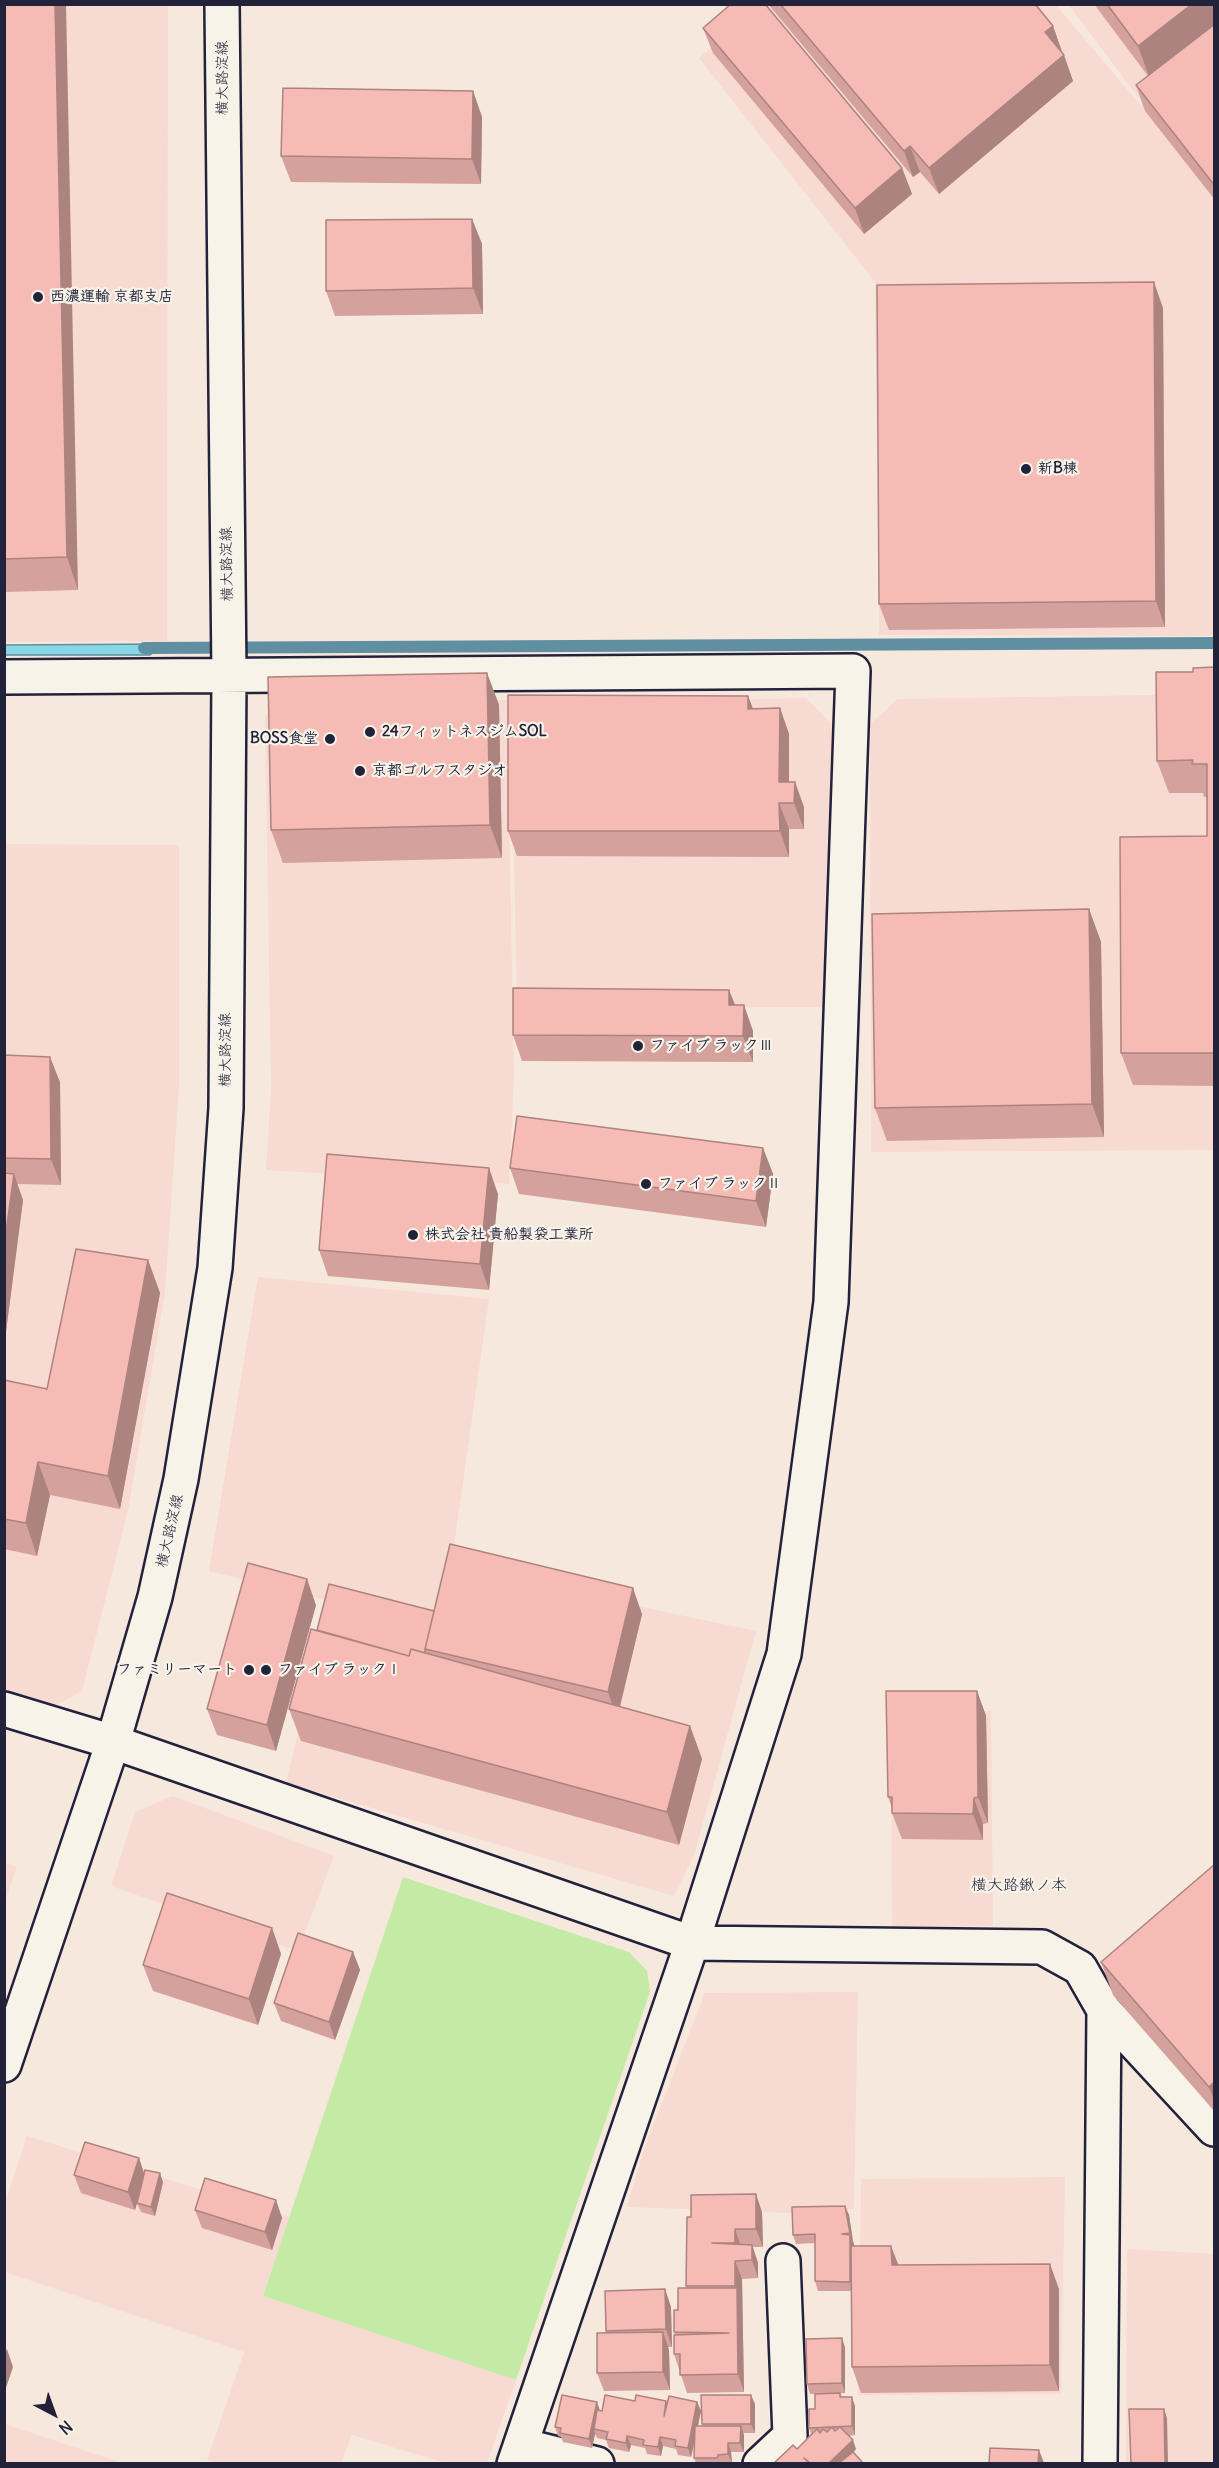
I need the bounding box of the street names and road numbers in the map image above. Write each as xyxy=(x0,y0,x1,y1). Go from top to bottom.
street label: 横大路淀線 xyxy=(214,41,232,115)
street label: 横大路淀線 xyxy=(217,526,237,602)
street label: 横大路淀線 xyxy=(217,1013,235,1087)
street label: 横大路淀線 xyxy=(153,1492,187,1570)

